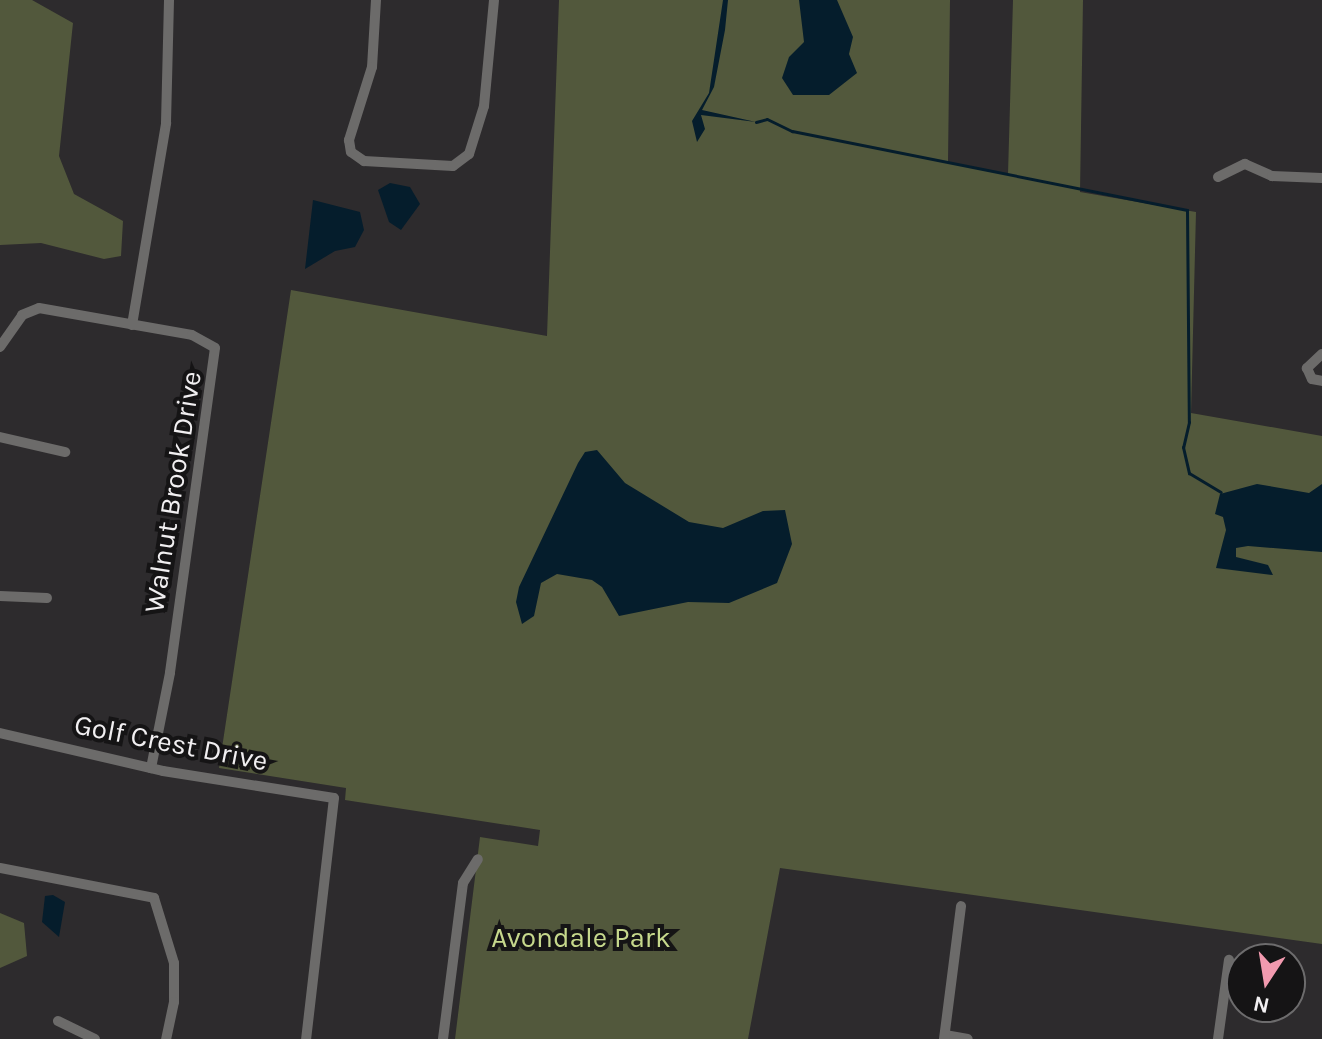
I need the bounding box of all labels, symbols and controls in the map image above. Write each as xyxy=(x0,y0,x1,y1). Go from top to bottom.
street label: Walnut Brook Drive xyxy=(137,369,209,615)
street label: Golf Crest Drive xyxy=(71,708,271,778)
park label: Avondale Park xyxy=(491,921,671,955)
north arrow xyxy=(1226,943,1306,1023)
text: N xyxy=(1251,990,1272,1019)

